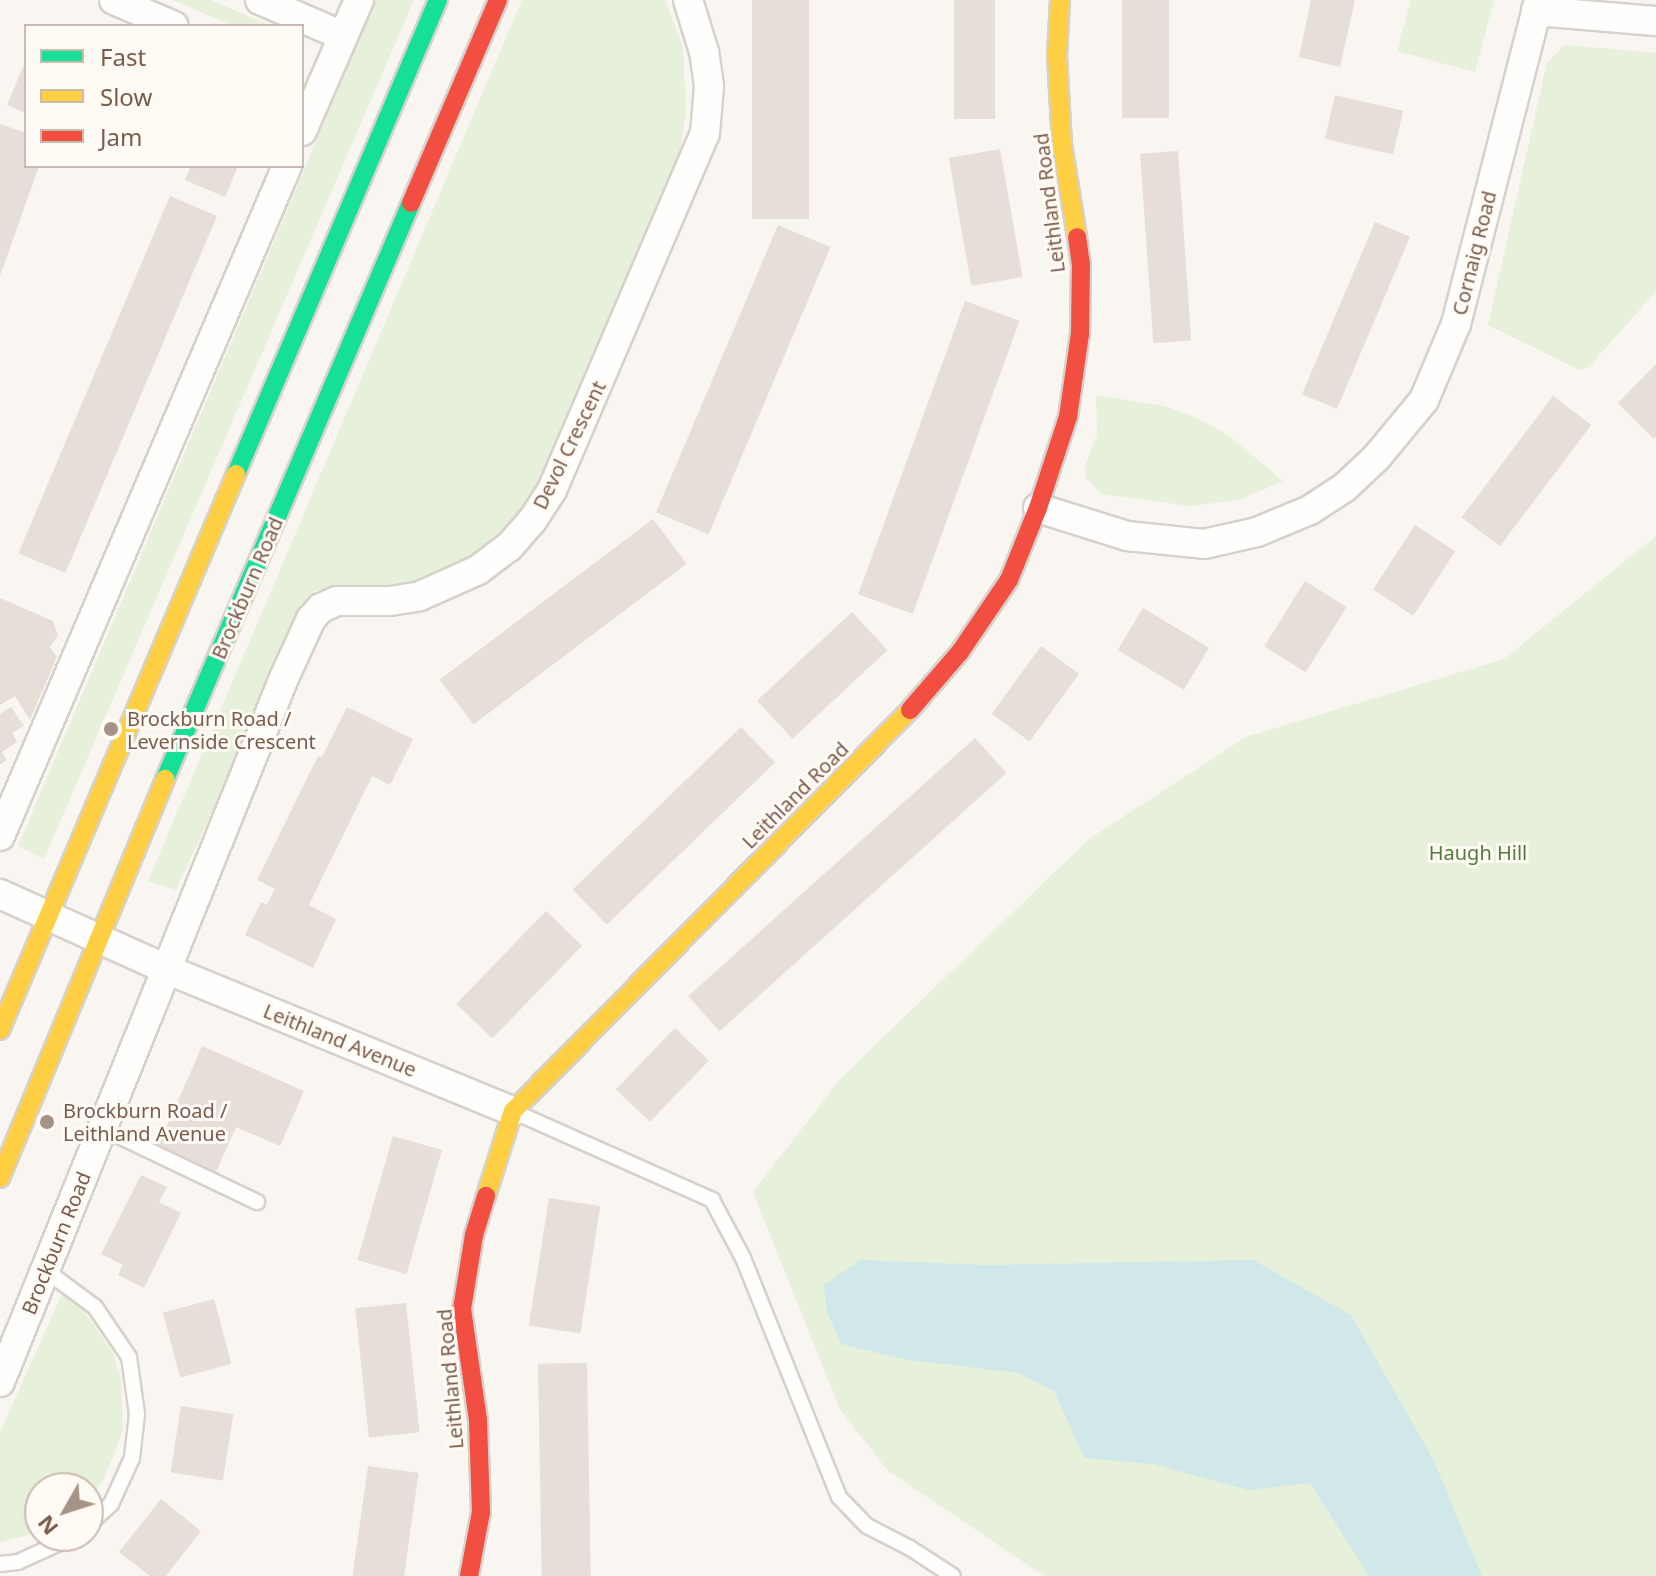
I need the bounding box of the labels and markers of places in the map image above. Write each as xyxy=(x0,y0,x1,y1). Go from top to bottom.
place label: Brockburn Road / Levernside Crescent xyxy=(127,706,316,753)
marker: Brockburn Road / Levernside Crescent xyxy=(102,720,120,738)
place label: Brockburn Road / Leithland Avenue xyxy=(63,1098,227,1145)
marker: Brockburn Road / Leithland Avenue xyxy=(38,1113,56,1131)

